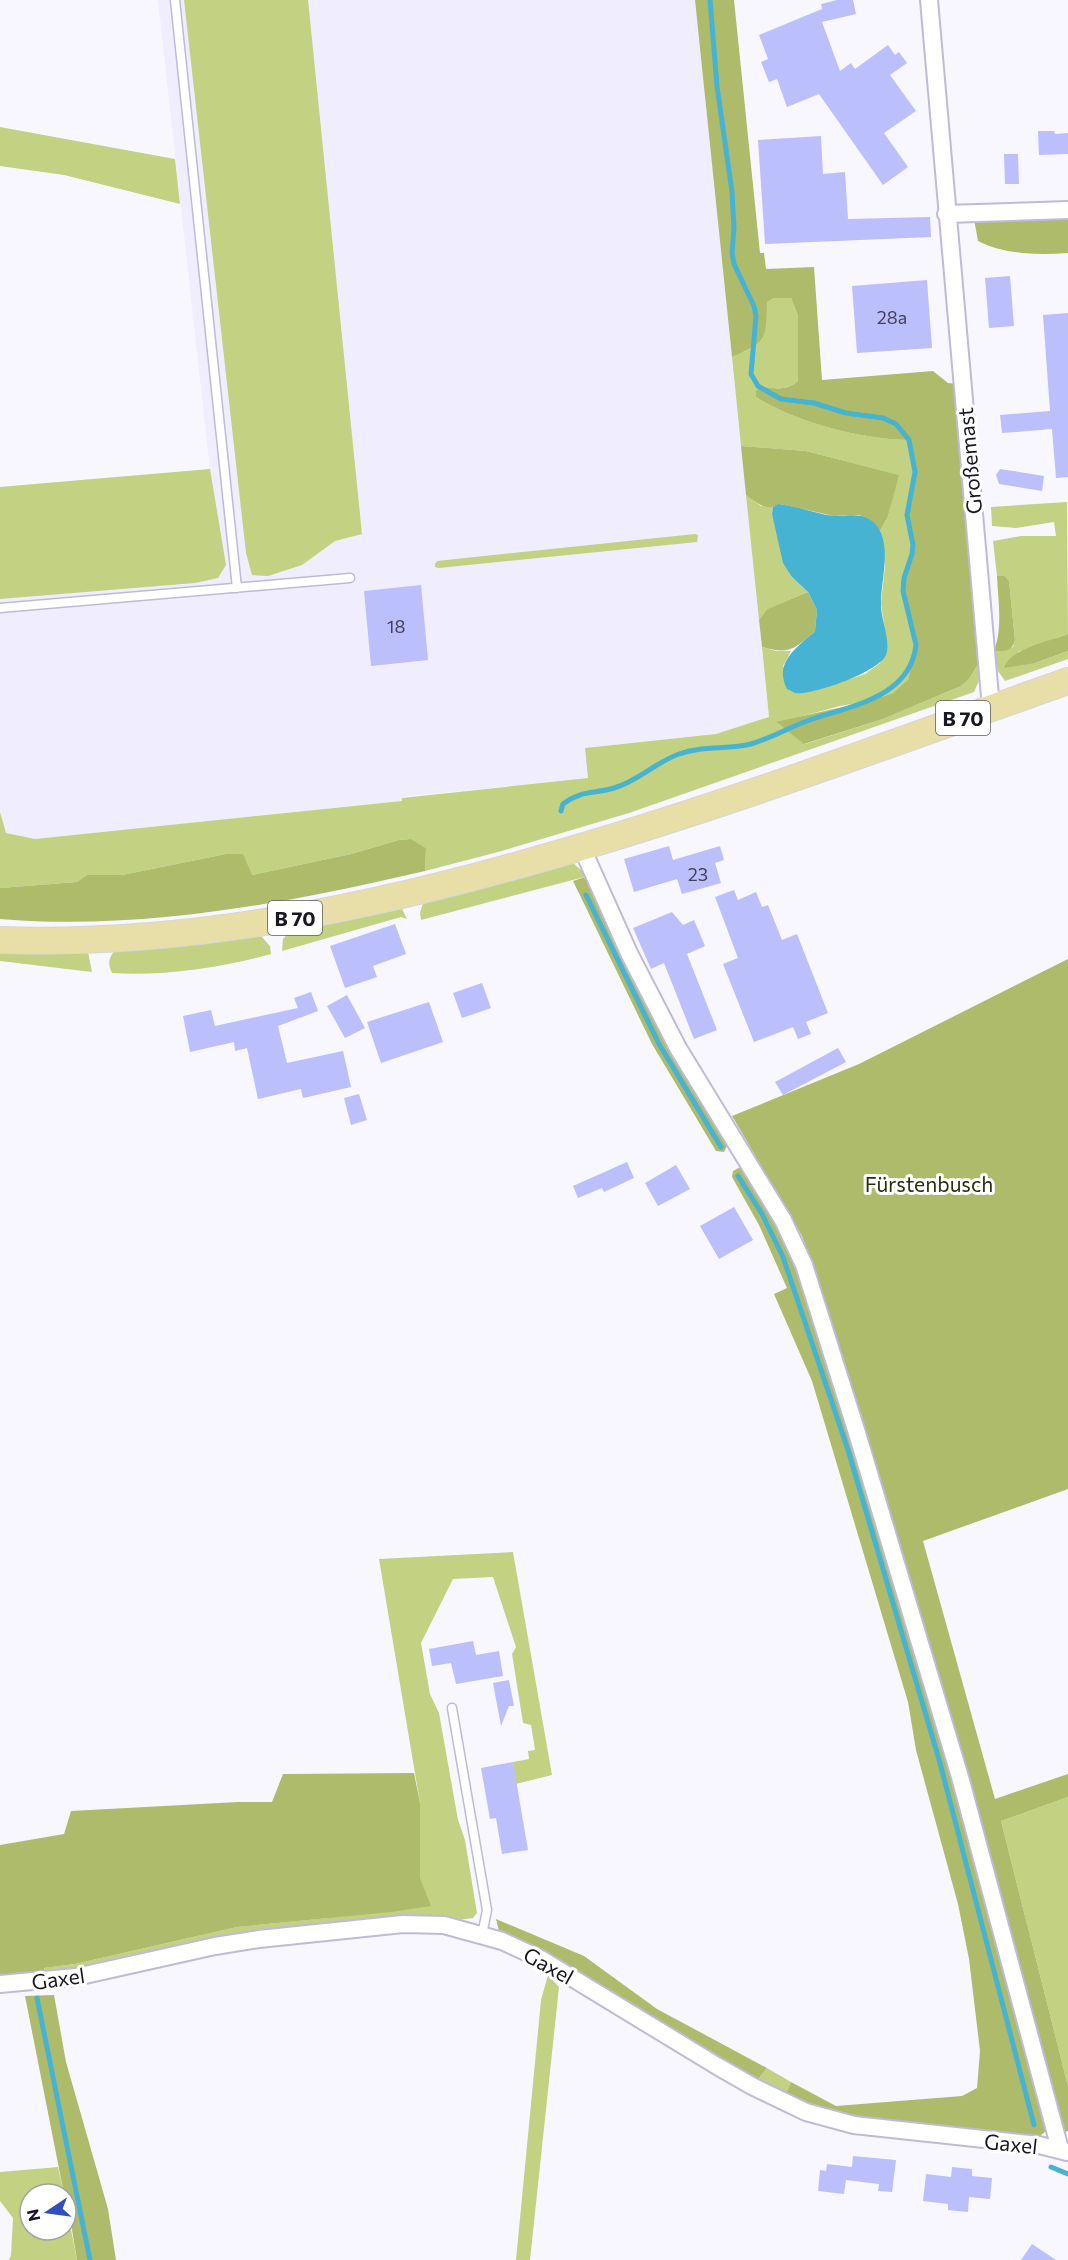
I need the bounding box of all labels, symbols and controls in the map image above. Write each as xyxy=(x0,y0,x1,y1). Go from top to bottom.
house number: 28a xyxy=(877,306,907,328)
street label: Großemast xyxy=(952,407,986,515)
house number: 18 xyxy=(387,615,405,637)
road number: B 70 xyxy=(936,701,990,735)
house number: 23 xyxy=(688,863,708,885)
road number: B 70 xyxy=(268,901,322,935)
park label: Fürstenbusch xyxy=(865,1171,993,1196)
street label: Gaxel xyxy=(520,1941,578,1989)
street label: Gaxel xyxy=(30,1962,86,1994)
street label: Gaxel xyxy=(983,2128,1039,2158)
north arrow xyxy=(18,2182,78,2242)
text: N xyxy=(22,2208,44,2223)

